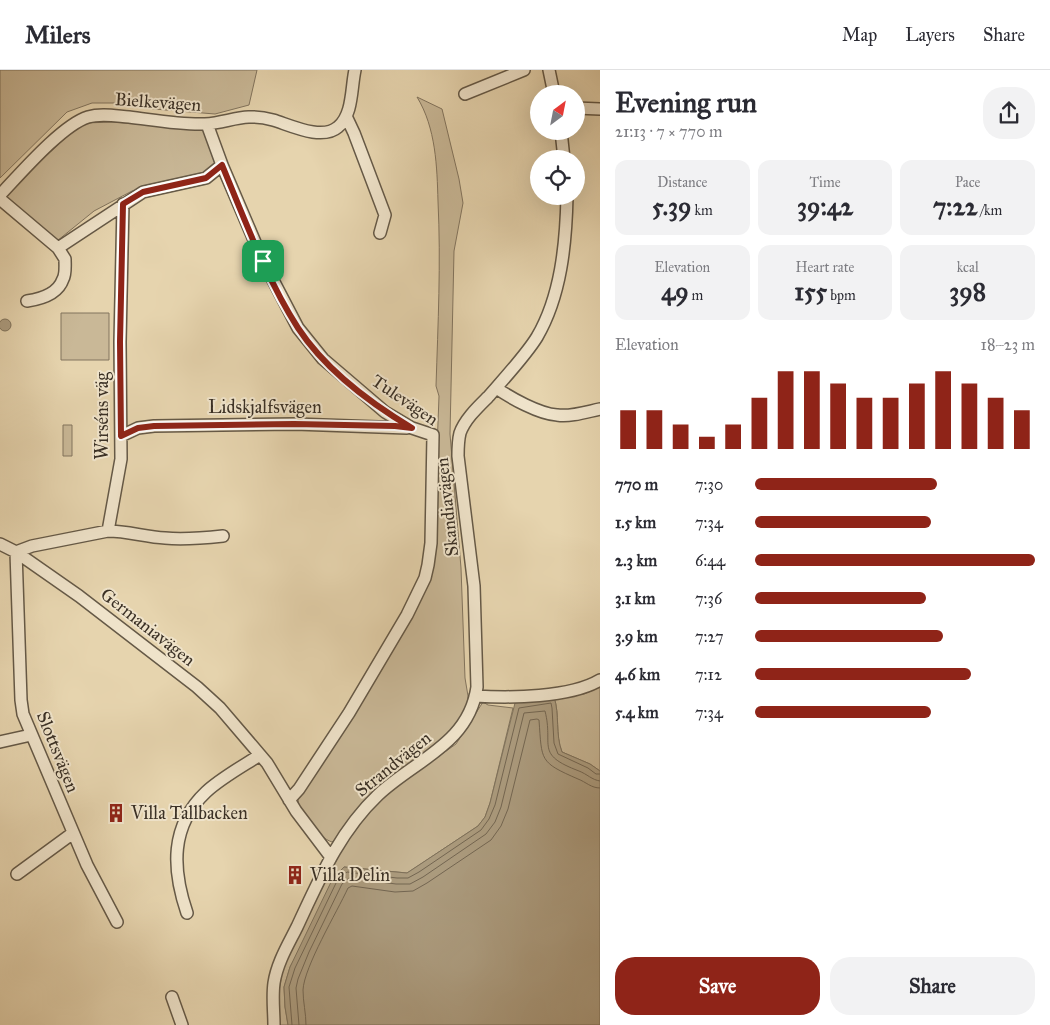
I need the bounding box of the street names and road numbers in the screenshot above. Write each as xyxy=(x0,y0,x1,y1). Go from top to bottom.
street label: Bielkevägen xyxy=(114,88,202,117)
street label: Tulevägen xyxy=(367,370,443,431)
street label: Wirséns väg xyxy=(91,372,114,460)
street label: Lidskjalfsvägen xyxy=(208,396,322,419)
street label: Skandiavägen xyxy=(431,456,464,558)
street label: Germaniavägen xyxy=(96,583,200,672)
street label: Slottsvägen xyxy=(31,708,84,796)
street label: Strandvägen xyxy=(350,726,436,802)

